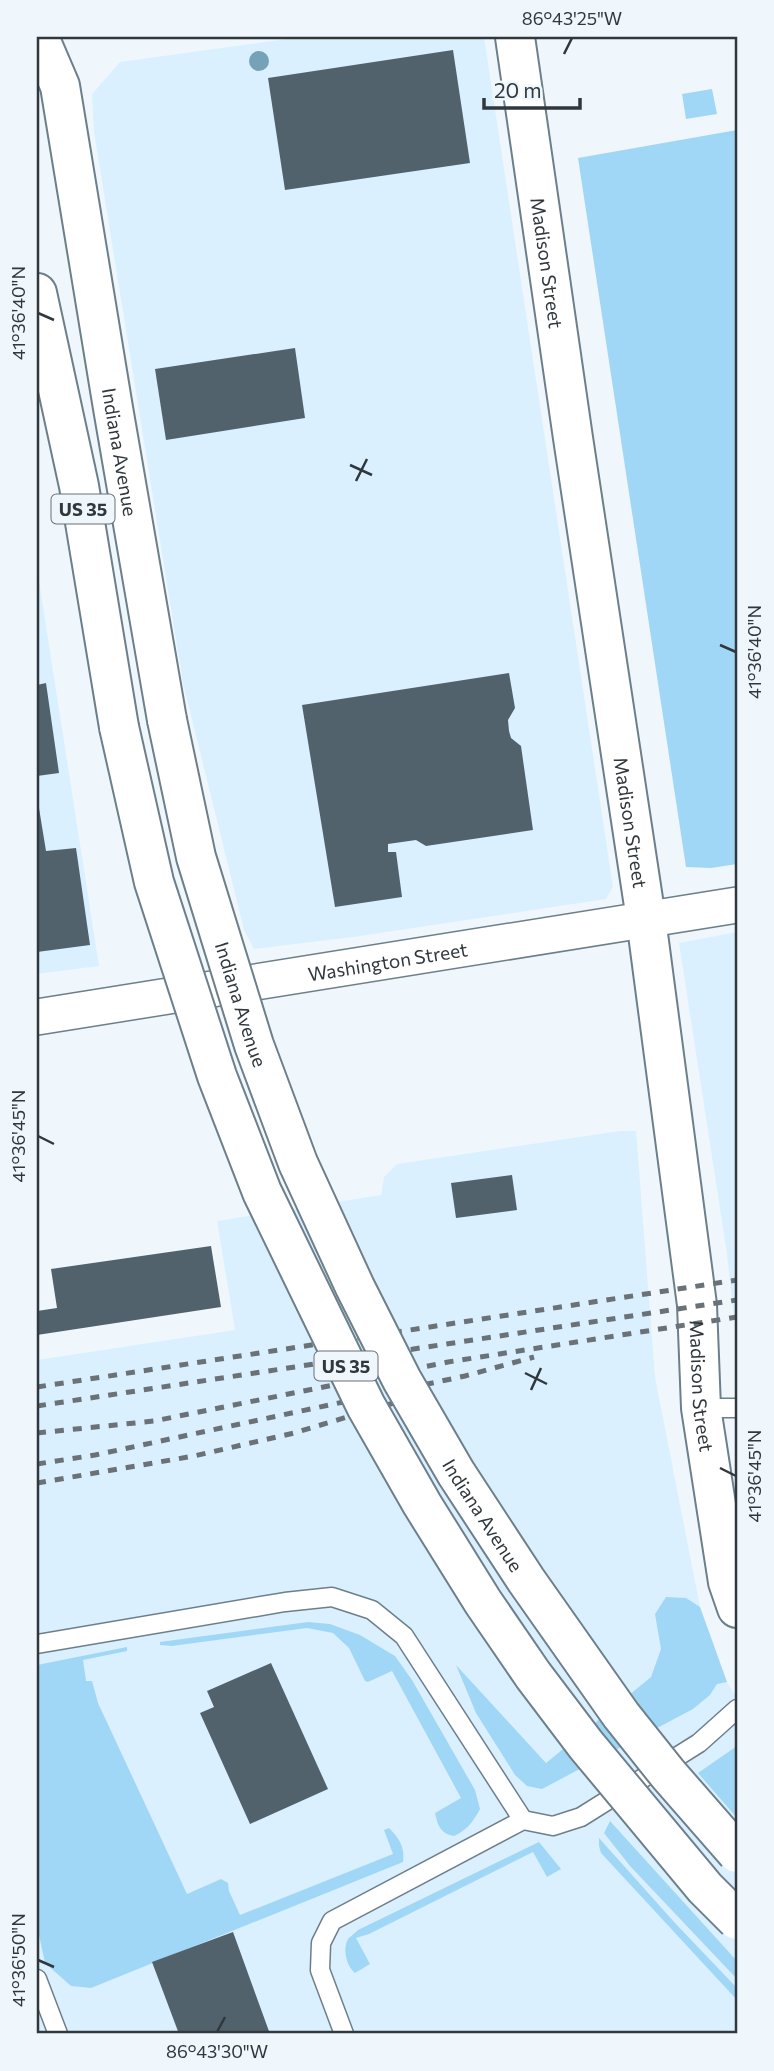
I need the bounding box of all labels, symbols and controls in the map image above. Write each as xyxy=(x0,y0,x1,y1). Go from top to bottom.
text: 86°43'25"W xyxy=(522,7,622,29)
scale bar xyxy=(484,66,580,110)
text: 20 m xyxy=(494,77,542,102)
street label: Madison Street xyxy=(527,196,569,330)
text: 41°36'40"N xyxy=(7,266,29,360)
street label: Indiana Avenue xyxy=(98,386,143,518)
road number: US 35 xyxy=(52,494,114,524)
text: 41°36'40"N xyxy=(743,605,765,699)
street label: Madison Street xyxy=(610,755,653,890)
street label: Washington Street xyxy=(306,937,469,985)
street label: Indiana Avenue xyxy=(211,939,273,1070)
text: 41°36'45"N xyxy=(7,1090,29,1182)
street label: Madison Street xyxy=(686,1319,719,1453)
road number: US 35 xyxy=(314,1352,378,1380)
text: 41°36'45"N xyxy=(743,1430,765,1522)
street label: Indiana Avenue xyxy=(439,1454,529,1576)
text: 41°36'50"N xyxy=(7,1913,29,2007)
text: 86°43'30"W xyxy=(166,2040,268,2062)

